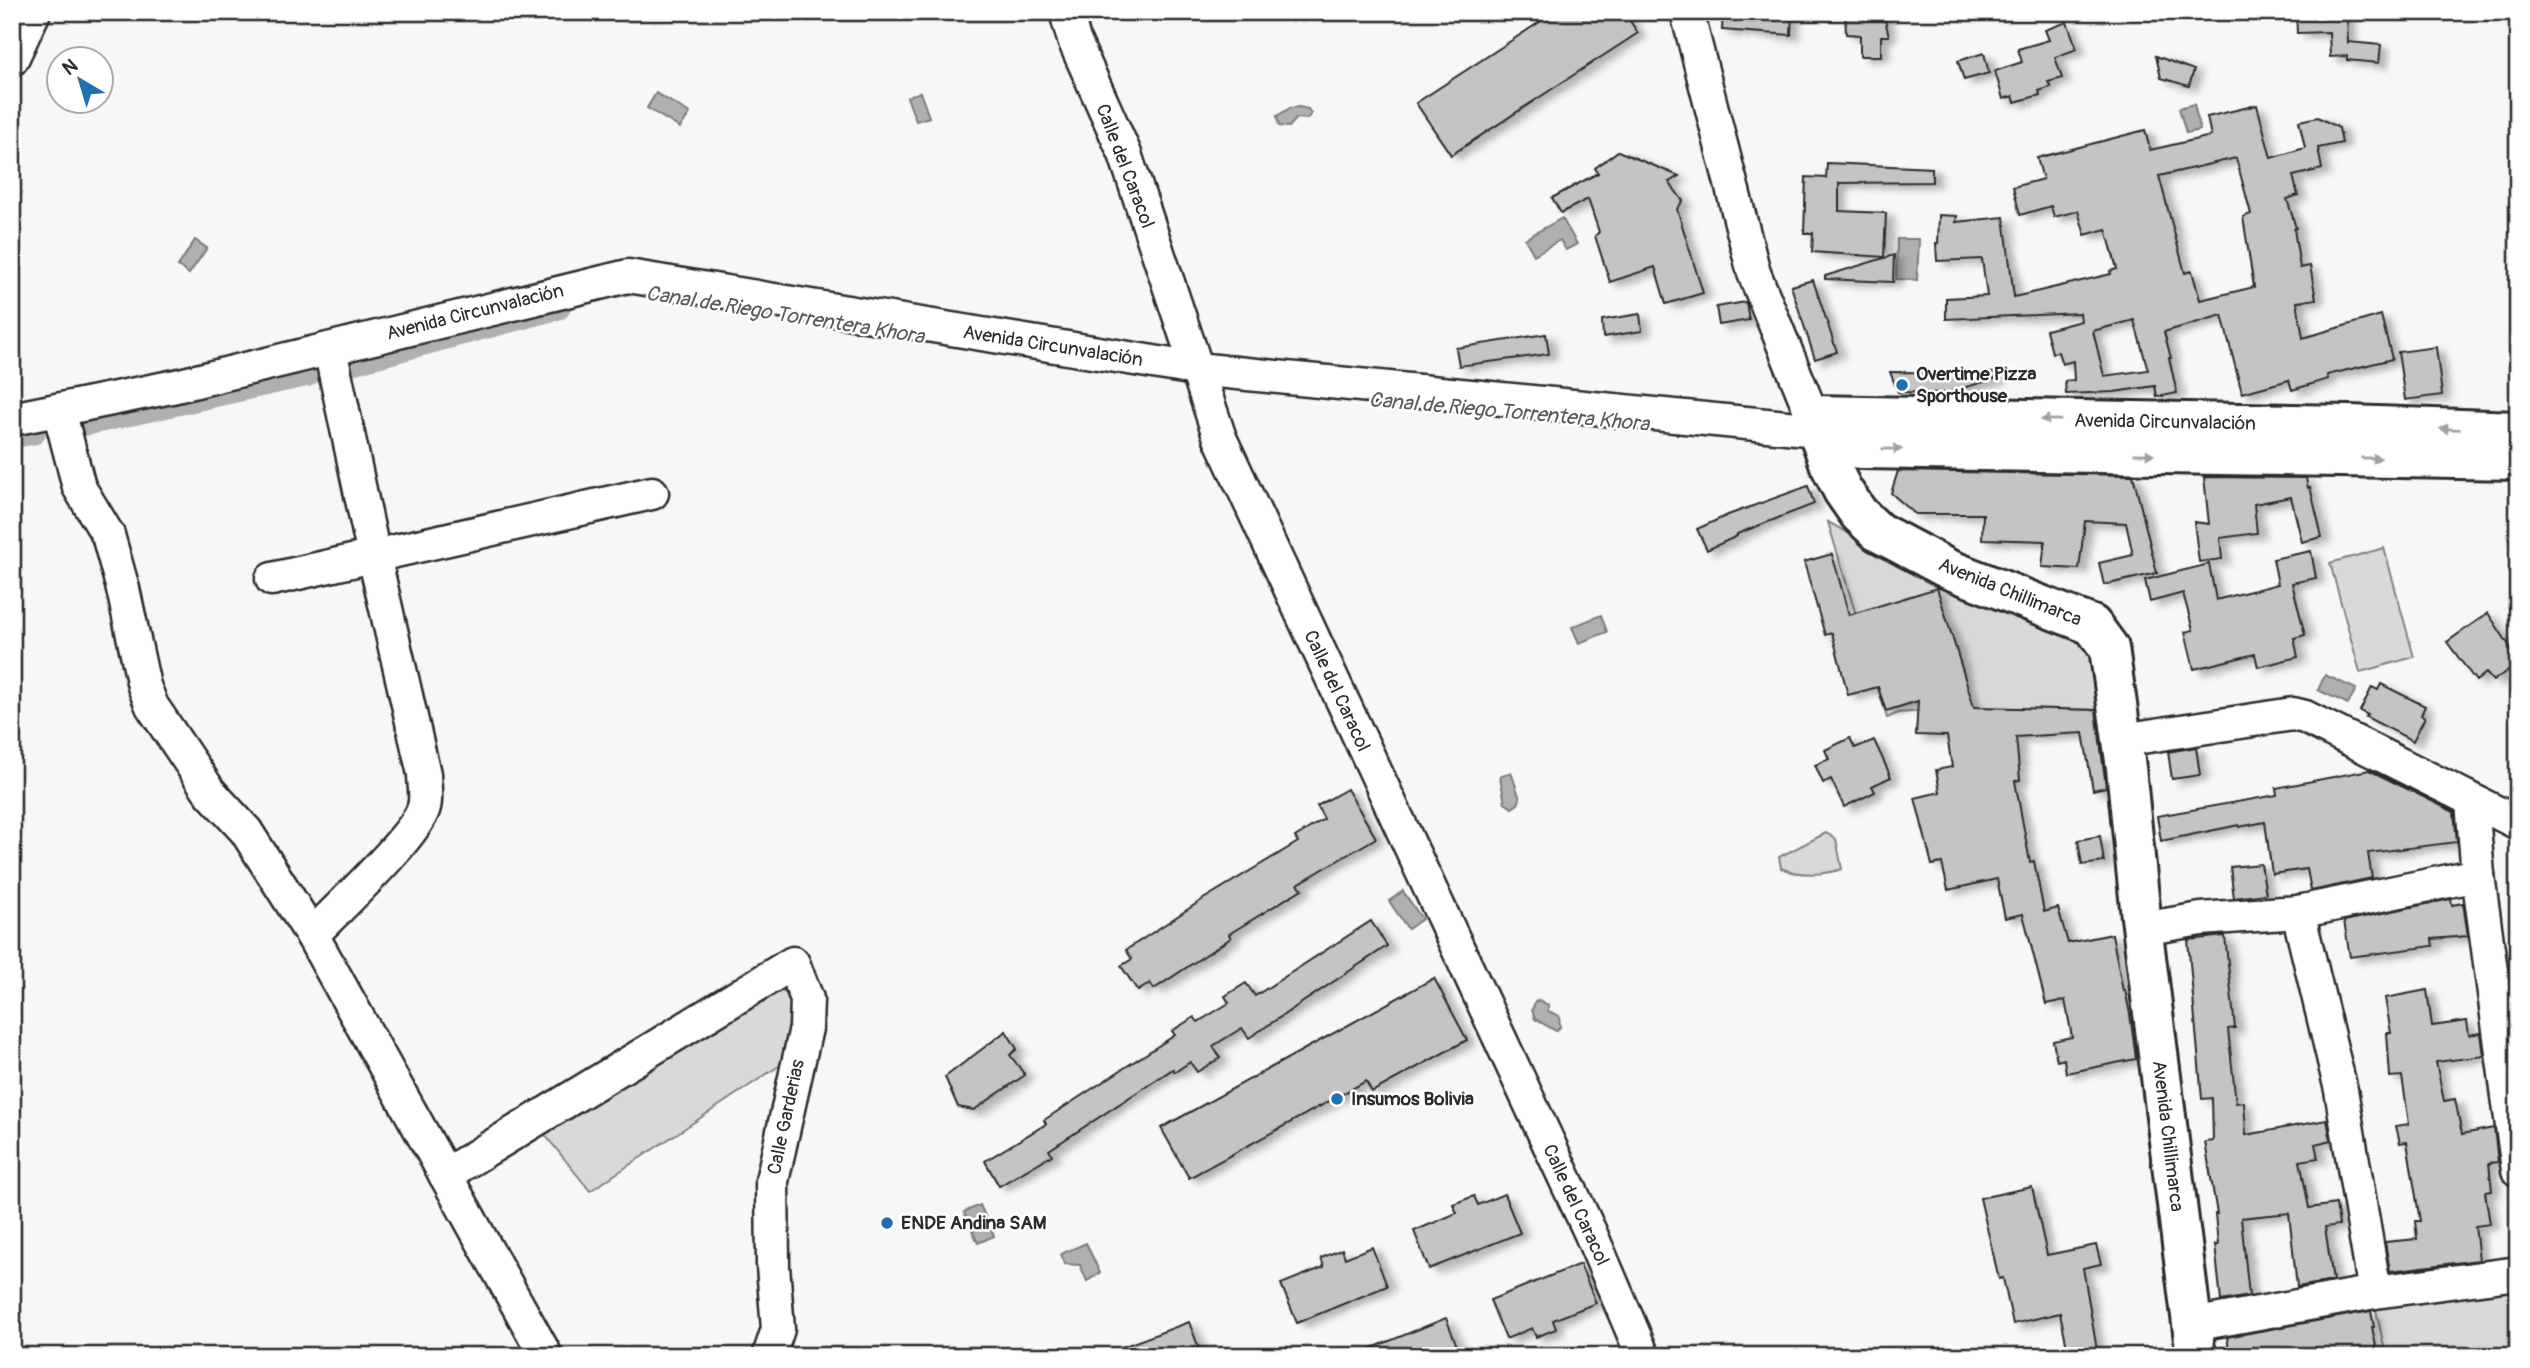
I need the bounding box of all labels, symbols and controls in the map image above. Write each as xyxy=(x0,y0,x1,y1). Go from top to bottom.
north arrow xyxy=(46,46,116,116)
text: N xyxy=(58,54,83,81)
street label: Calle del Caracol xyxy=(1090,100,1160,232)
street label: Avenida Circunvalación xyxy=(384,278,566,346)
water label: Canal de Riego Torrentera Khora xyxy=(644,280,927,351)
street label: Avenida Circunvalación xyxy=(961,320,1145,372)
place label: Overtime Pizza Sporthouse xyxy=(1916,362,2036,408)
marker: Overtime Pizza Sporthouse xyxy=(1894,377,1910,393)
water label: Canal de Riego Torrentera Khora xyxy=(1368,386,1651,438)
street label: Avenida Circunvalación xyxy=(2074,408,2256,436)
one-way arrow xyxy=(2039,414,2061,426)
one-way arrow xyxy=(2438,423,2460,434)
one-way arrow xyxy=(1881,444,1903,455)
one-way arrow xyxy=(2133,448,2155,460)
one-way arrow xyxy=(2360,452,2382,464)
street label: Avenida Chillimarca xyxy=(1935,552,2085,632)
street label: Calle del Caracol xyxy=(1298,626,1376,756)
street label: Calle Garderias xyxy=(762,1057,810,1177)
street label: Avenida Chillimarca xyxy=(2147,1059,2189,1213)
place label: Insumos Bolivia xyxy=(1351,1087,1474,1111)
marker: Insumos Bolivia xyxy=(1329,1091,1345,1107)
street label: Calle del Caracol xyxy=(1537,1140,1615,1270)
place label: ENDE Andina SAM xyxy=(901,1211,1047,1235)
marker: ENDE Andina SAM xyxy=(879,1215,895,1231)

